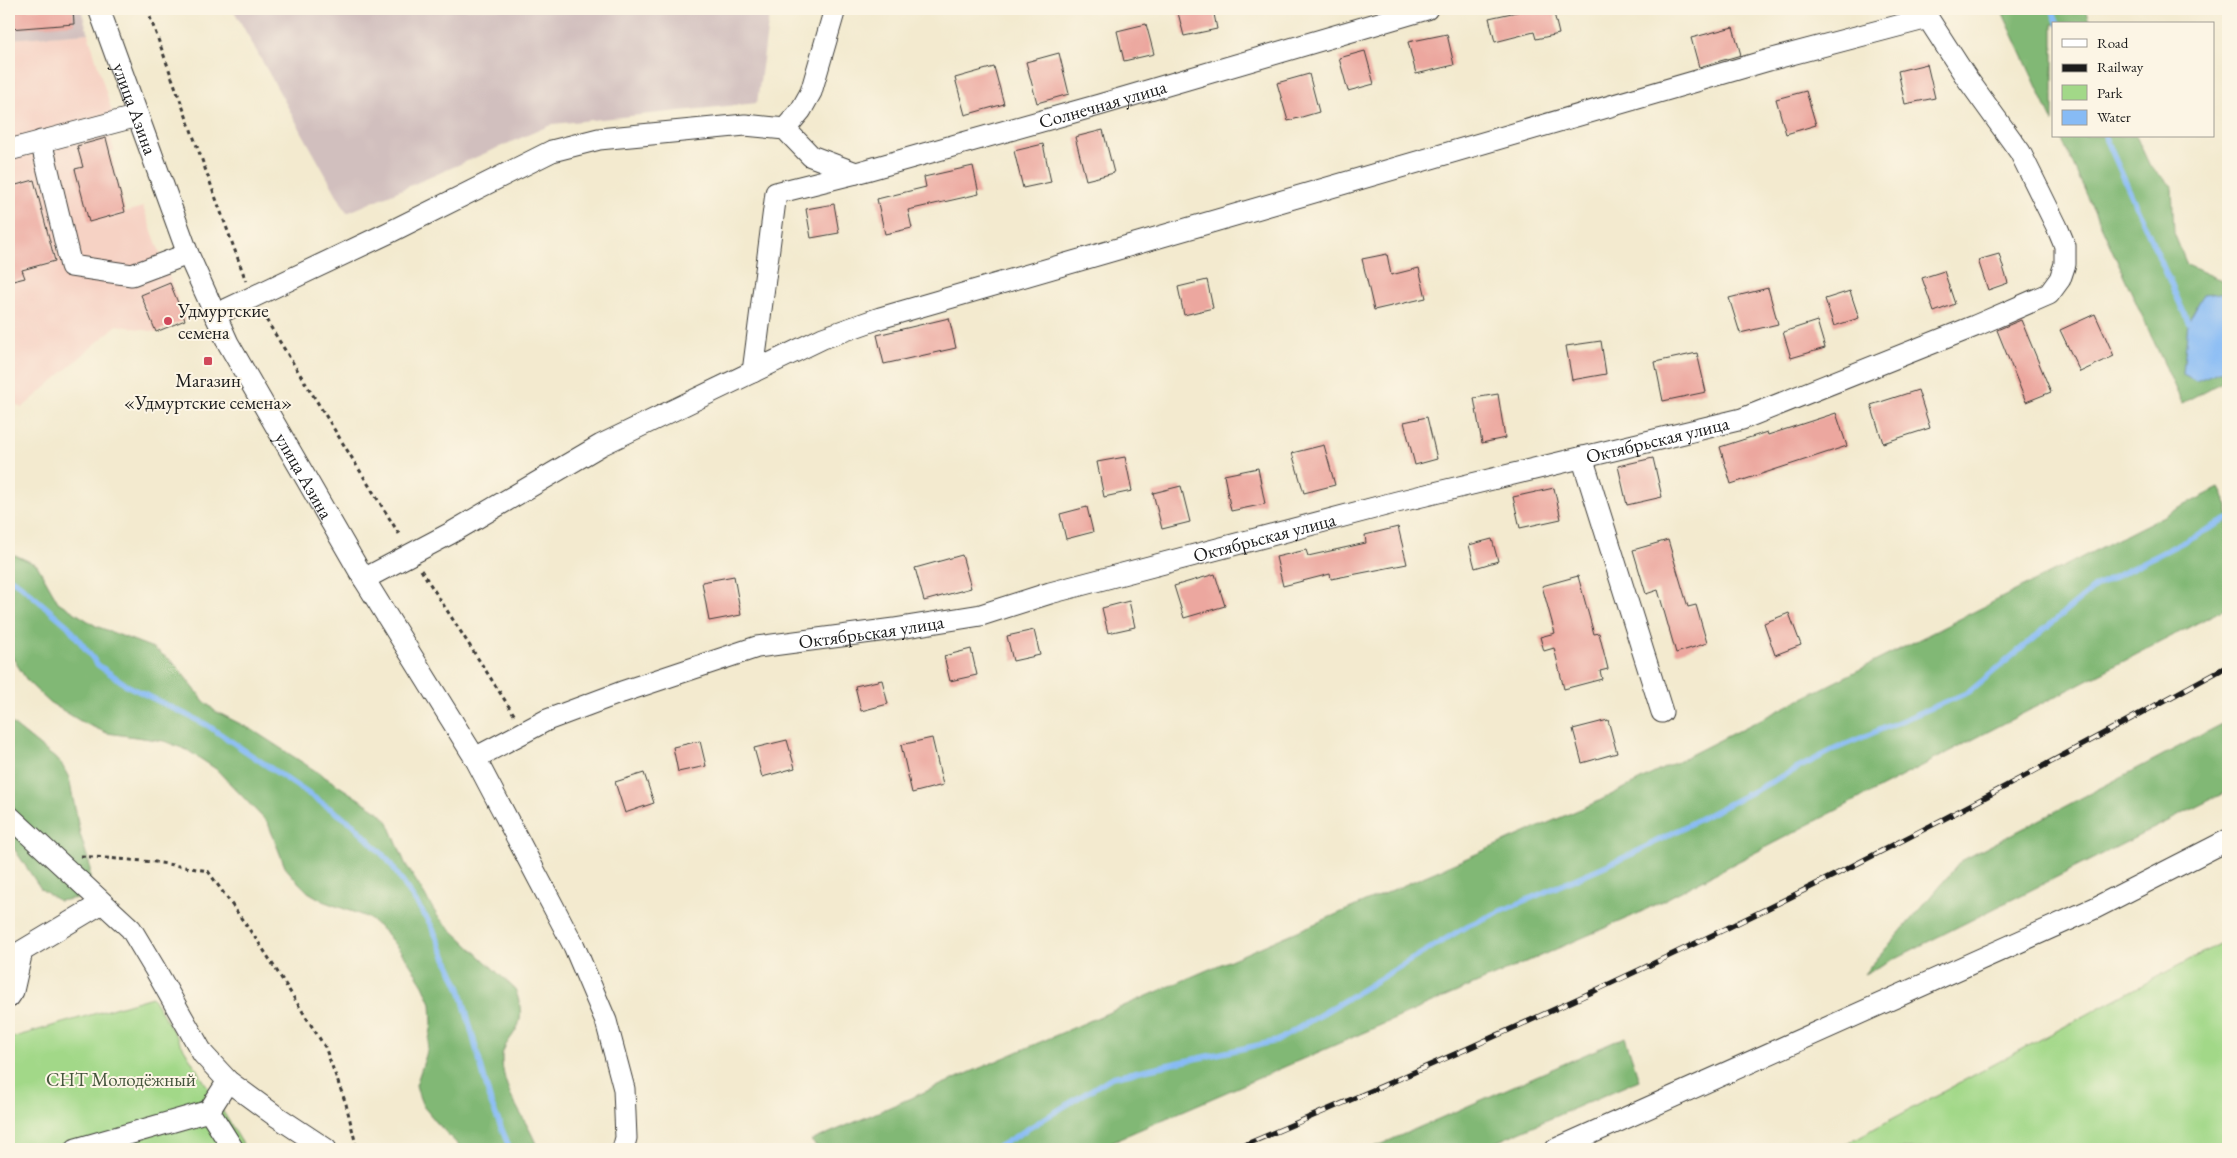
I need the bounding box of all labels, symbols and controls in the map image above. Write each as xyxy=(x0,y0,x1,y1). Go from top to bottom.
legend xyxy=(2052,22,2214,138)
text: Road xyxy=(2097,33,2129,52)
text: Railway xyxy=(2097,57,2144,76)
street label: улица Азина xyxy=(107,59,163,159)
street label: Солнечная улица xyxy=(1036,74,1170,134)
text: Park xyxy=(2097,83,2124,102)
text: Water xyxy=(2097,107,2131,126)
place label: Удмуртские семена xyxy=(177,298,269,345)
marker: Удмуртские семена xyxy=(162,315,174,327)
marker: Магазин «Удмуртские семена» xyxy=(202,355,214,367)
place label: Магазин «Удмуртские семена» xyxy=(124,368,292,415)
street label: Октябрьская улица xyxy=(1583,410,1732,469)
street label: улица Азина xyxy=(269,428,339,524)
street label: Октябрьская улица xyxy=(1190,507,1339,568)
street label: Октябрьская улица xyxy=(797,609,946,654)
park label: СНТ Молодёжный xyxy=(46,1067,196,1092)

